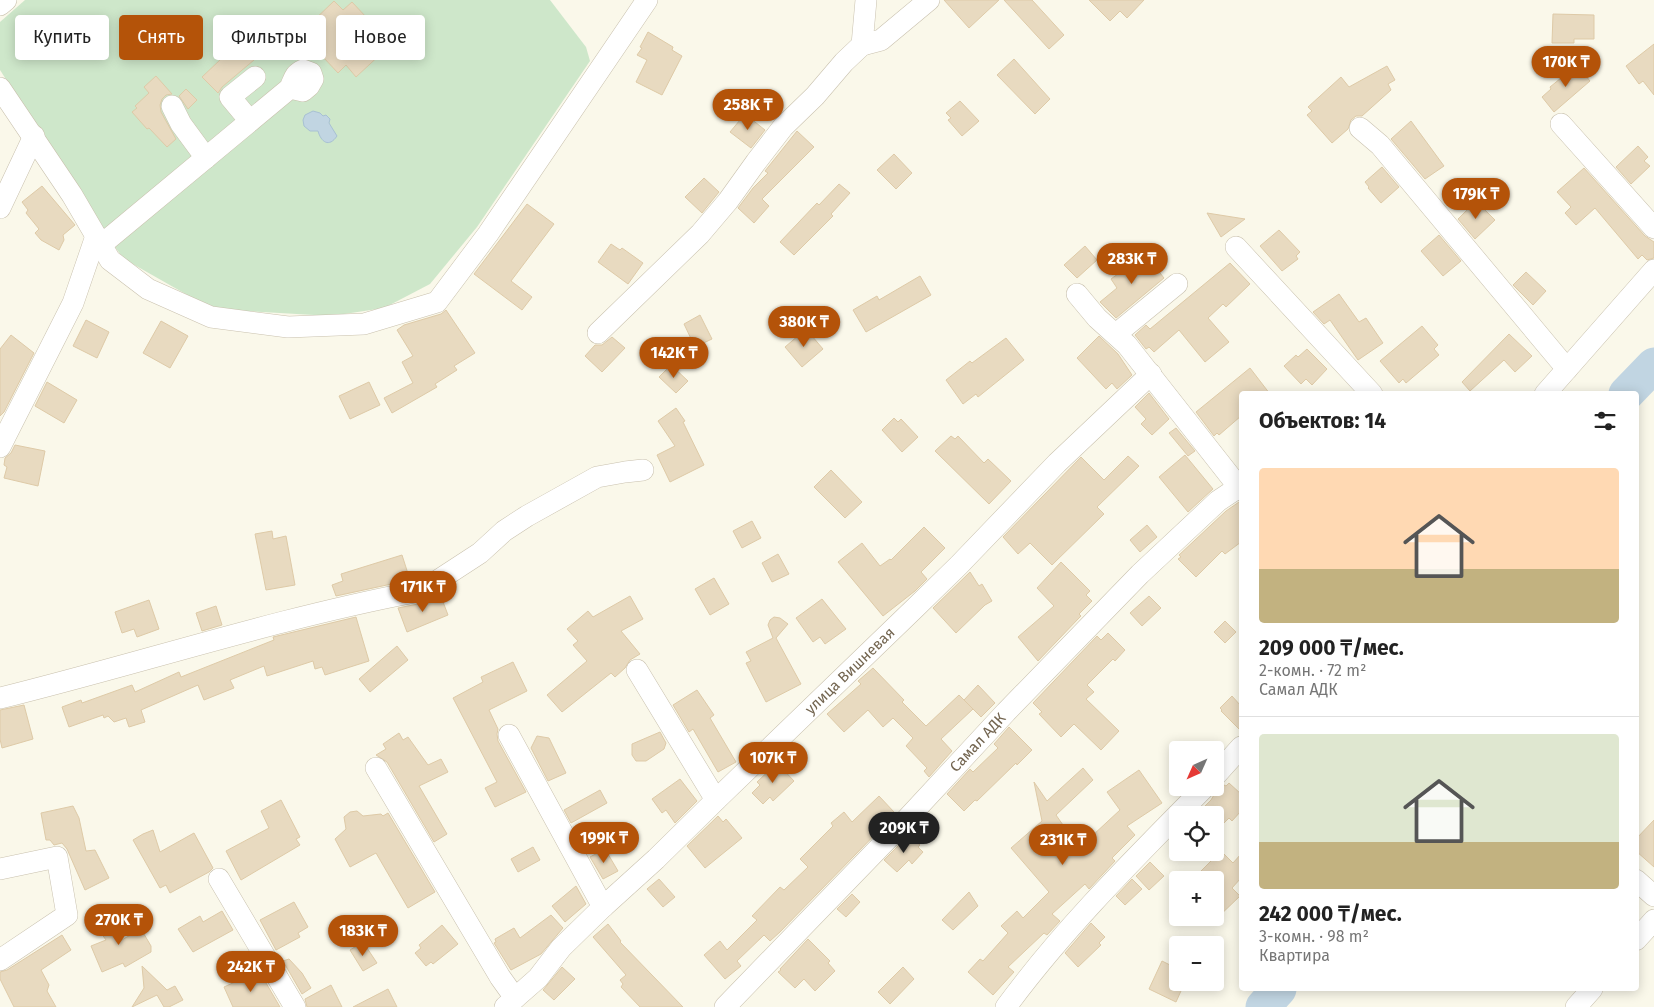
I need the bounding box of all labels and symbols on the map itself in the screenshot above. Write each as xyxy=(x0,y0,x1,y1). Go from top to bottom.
pin: 170K ₸ xyxy=(1525,46,1607,88)
pin: 258K ₸ xyxy=(707,88,789,131)
pin: 179K ₸ xyxy=(1435,178,1517,220)
pin: 283K ₸ xyxy=(1091,242,1173,285)
pin: 380K ₸ xyxy=(763,306,845,348)
pin: 142K ₸ xyxy=(633,336,715,379)
pin: 171K ₸ xyxy=(382,570,464,613)
street label: улица Вишневая xyxy=(801,624,898,718)
street label: Самал АДК xyxy=(946,709,1010,776)
north arrow xyxy=(1169,741,1224,796)
pin: 107K ₸ xyxy=(732,742,814,784)
pin: 209K ₸ xyxy=(863,812,945,854)
pin: 199K ₸ xyxy=(563,822,645,864)
pin: 231K ₸ xyxy=(1022,824,1104,866)
pin: 270K ₸ xyxy=(78,904,160,946)
pin: 183K ₸ xyxy=(322,914,404,957)
pin: 242K ₸ xyxy=(210,950,292,993)

